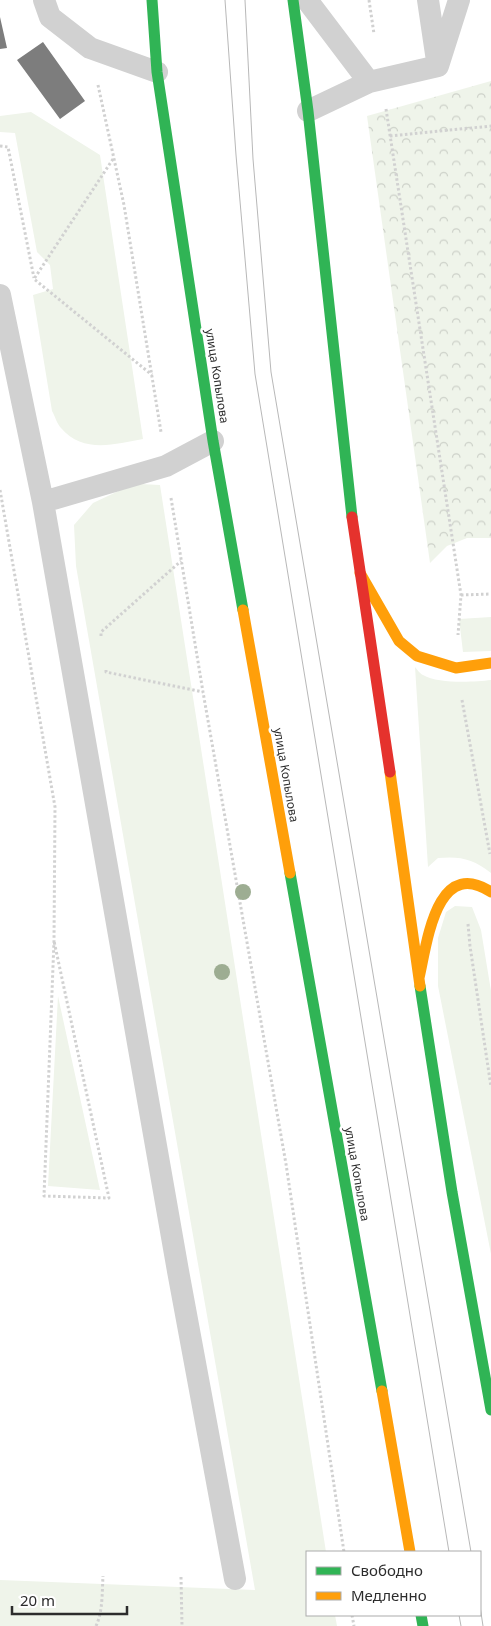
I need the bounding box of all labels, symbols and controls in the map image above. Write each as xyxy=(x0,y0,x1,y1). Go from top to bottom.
street label: улица Копылова xyxy=(202,327,233,424)
street label: улица Копылова xyxy=(270,726,303,823)
street label: улица Копылова xyxy=(341,1125,374,1222)
legend xyxy=(306,1551,481,1616)
text: Свободно xyxy=(351,1560,423,1580)
scale bar xyxy=(12,1584,128,1616)
text: Медленно xyxy=(351,1585,427,1605)
text: 20 m xyxy=(20,1590,55,1610)

